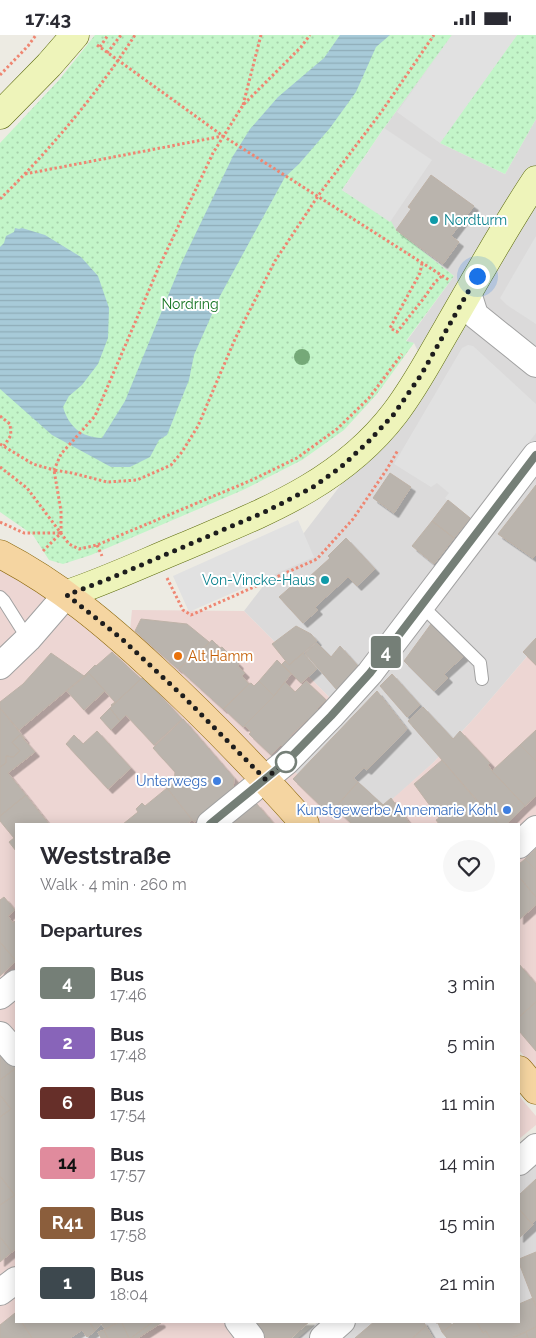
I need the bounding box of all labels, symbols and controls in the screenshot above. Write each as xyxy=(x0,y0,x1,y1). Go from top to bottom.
text: 17:43 xyxy=(25,7,71,29)
place label: Nordturm xyxy=(444,212,507,228)
marker: Nordturm xyxy=(428,214,440,226)
your location xyxy=(465,264,490,289)
park label: Nordring xyxy=(161,296,219,312)
place label: Von-Vincke-Haus xyxy=(202,572,315,588)
marker: Von-Vincke-Haus xyxy=(319,574,331,586)
line badge: 4 xyxy=(370,636,402,668)
text: 4 xyxy=(381,641,391,662)
place label: Alt Hamm xyxy=(188,648,253,664)
marker: Alt Hamm xyxy=(172,650,184,662)
unlabelled marker xyxy=(275,751,297,773)
place label: Unterwegs xyxy=(136,773,207,789)
marker: Unterwegs xyxy=(211,775,223,787)
place label: Kunstgewerbe Annemarie Kohl xyxy=(296,802,497,818)
marker: Kunstgewerbe Annemarie Kohl xyxy=(501,804,513,816)
button: heart xyxy=(443,840,495,892)
text: Weststraße xyxy=(40,841,171,870)
text: Walk · 4 min · 260 m xyxy=(40,875,187,894)
text: Departures xyxy=(40,919,142,941)
text: Bus xyxy=(110,963,144,985)
text: 4 xyxy=(62,972,73,993)
text: 3 min xyxy=(447,972,495,994)
text: 17:46 xyxy=(110,985,147,1004)
text: Bus xyxy=(110,1023,144,1045)
text: 2 xyxy=(62,1032,73,1053)
text: 5 min xyxy=(447,1032,495,1054)
text: 17:48 xyxy=(110,1045,147,1064)
text: Bus xyxy=(110,1083,144,1105)
text: 6 xyxy=(62,1092,73,1113)
text: 11 min xyxy=(441,1092,495,1114)
text: 17:54 xyxy=(110,1105,146,1124)
text: Bus xyxy=(110,1143,144,1165)
text: 14 xyxy=(58,1152,77,1173)
text: 14 min xyxy=(439,1152,495,1174)
text: 17:57 xyxy=(110,1165,146,1184)
text: Bus xyxy=(110,1203,144,1225)
text: R41 xyxy=(52,1212,83,1233)
text: 15 min xyxy=(439,1212,495,1234)
text: 17:58 xyxy=(110,1225,147,1244)
text: Bus xyxy=(110,1263,144,1285)
text: 1 xyxy=(63,1272,72,1293)
text: 21 min xyxy=(439,1272,495,1294)
text: 18:04 xyxy=(110,1285,148,1304)

